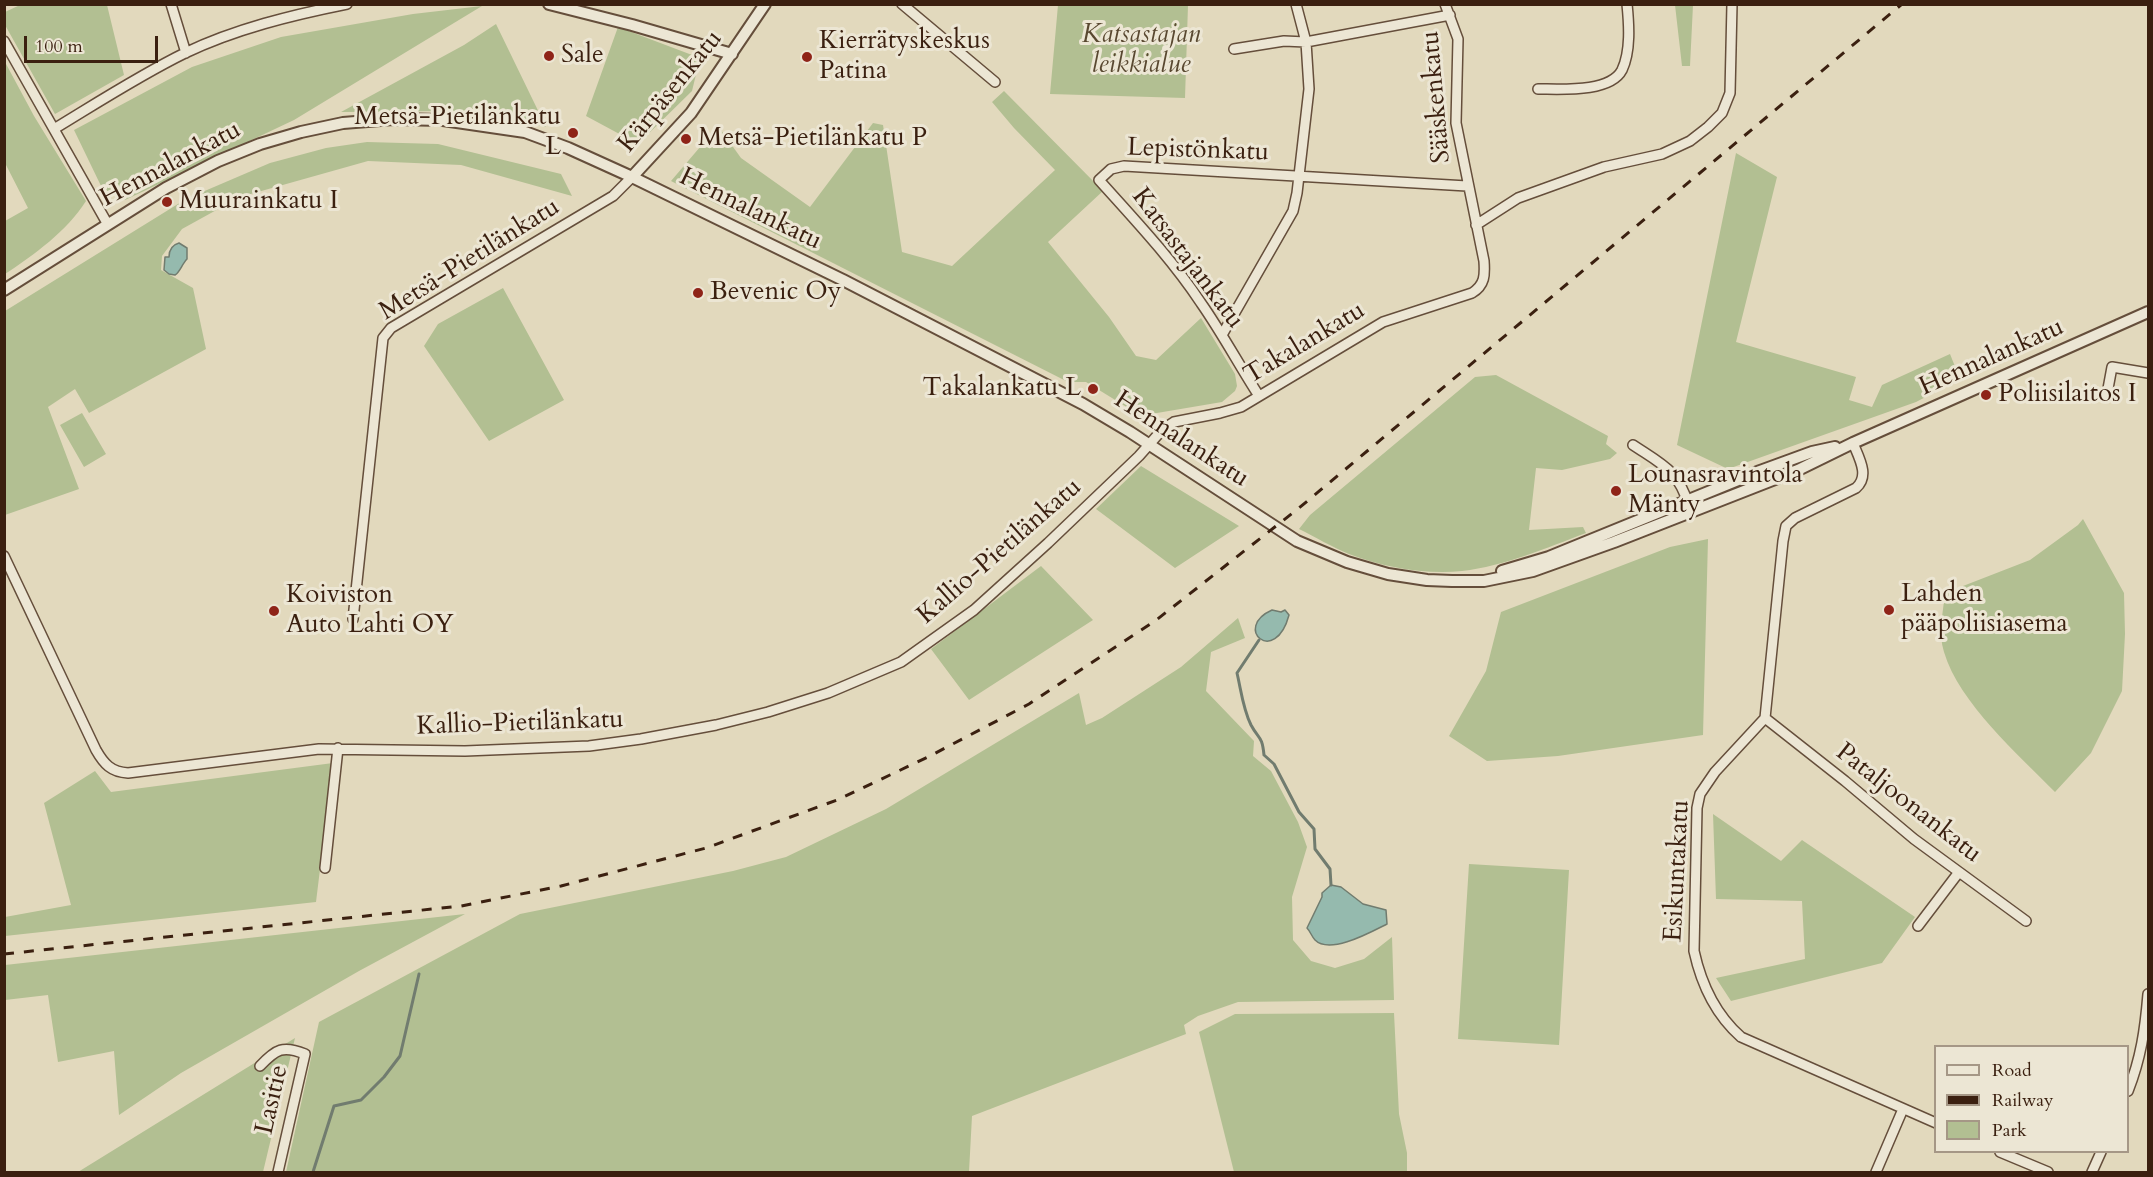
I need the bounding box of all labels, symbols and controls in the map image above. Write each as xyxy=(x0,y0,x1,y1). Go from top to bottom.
park label: Katsastajan leikkialue xyxy=(1082,20,1200,82)
scale bar xyxy=(27,24,160,62)
street label: Kärpäsenkatu xyxy=(612,24,730,160)
place label: Kierrätyskeskus Patina xyxy=(819,26,990,88)
street label: Sääskenkatu xyxy=(1416,30,1458,164)
text: 100 m xyxy=(35,34,83,59)
place label: Sale xyxy=(561,40,604,72)
marker: Sale xyxy=(542,49,556,63)
marker: Kierrätyskeskus Patina xyxy=(800,50,814,64)
place label: Metsä-Pietilänkatu L xyxy=(354,102,561,164)
street label: Hennalankatu xyxy=(95,115,247,215)
place label: Metsä-Pietilänkatu P xyxy=(698,123,927,155)
marker: Metsä-Pietilänkatu L xyxy=(566,126,580,140)
marker: Metsä-Pietilänkatu P xyxy=(679,132,693,146)
street label: Lepistönkatu xyxy=(1126,133,1270,169)
street label: Hennalankatu xyxy=(674,162,826,258)
street label: Katsastajankatu xyxy=(1124,183,1250,335)
place label: Muurainkatu I xyxy=(179,186,338,218)
street label: Metsä-Pietilänkatu xyxy=(374,192,566,328)
marker: Muurainkatu I xyxy=(160,195,174,209)
place label: Bevenic Oy xyxy=(710,277,842,309)
marker: Bevenic Oy xyxy=(691,286,705,300)
street label: Takalankatu xyxy=(1239,296,1371,392)
street label: Hennalankatu xyxy=(1915,312,2069,404)
place label: Takalankatu L xyxy=(923,373,1081,405)
place label: Poliisilaitos I xyxy=(1998,379,2137,411)
marker: Takalankatu L xyxy=(1086,382,1100,396)
street label: Hennalankatu xyxy=(1108,385,1254,495)
marker: Poliisilaitos I xyxy=(1979,388,1993,402)
place label: Lounasravintola Mänty xyxy=(1628,460,1803,522)
street label: Kallio-Pietilänkatu xyxy=(912,472,1088,632)
marker: Lounasravintola Mänty xyxy=(1609,484,1623,498)
place label: Lahden pääpoliisiasema xyxy=(1901,579,2068,640)
place label: Koiviston Auto Lahti OY xyxy=(286,580,454,642)
marker: Lahden pääpoliisiasema xyxy=(1882,603,1896,617)
marker: Koiviston Auto Lahti OY xyxy=(267,604,281,618)
street label: Kallio-Pietilänkatu xyxy=(416,705,624,743)
street label: Pataljoonankatu xyxy=(1829,737,1987,871)
street label: Esikuntakatu xyxy=(1659,799,1697,943)
legend xyxy=(1934,1045,2129,1153)
text: Road xyxy=(1992,1058,2032,1083)
street label: Lasitie xyxy=(250,1062,296,1138)
text: Railway xyxy=(1992,1088,2054,1113)
text: Park xyxy=(1992,1118,2027,1143)

